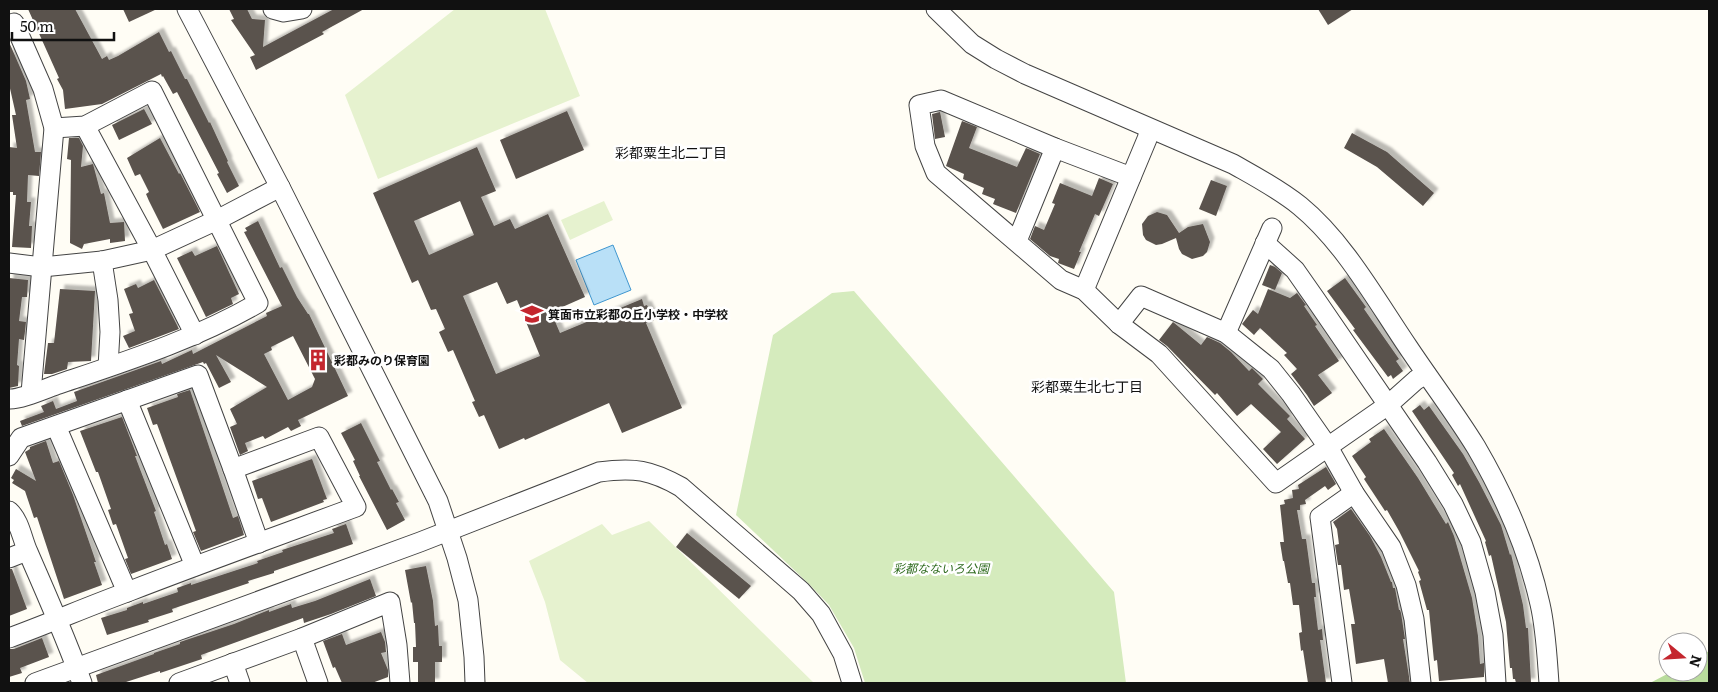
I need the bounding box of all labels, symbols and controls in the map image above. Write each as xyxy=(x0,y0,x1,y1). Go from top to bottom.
scale bar xyxy=(12,10,115,42)
text: 50 m xyxy=(20,14,54,37)
district label: 彩都粟生北二丁目 xyxy=(615,142,727,162)
school or university icon: 箕面市立彩都の丘小学校・中学校 xyxy=(519,301,545,327)
place label: 箕面市立彩都の丘小学校・中学校 xyxy=(548,305,728,323)
building icon: 彩都みのり保育園 xyxy=(305,347,331,373)
place label: 彩都みのり保育園 xyxy=(334,351,430,369)
district label: 彩都粟生北七丁目 xyxy=(1031,376,1143,396)
park label: 彩都なないろ公園 xyxy=(893,559,991,577)
north arrow xyxy=(1658,632,1708,682)
text: N xyxy=(1685,653,1708,670)

